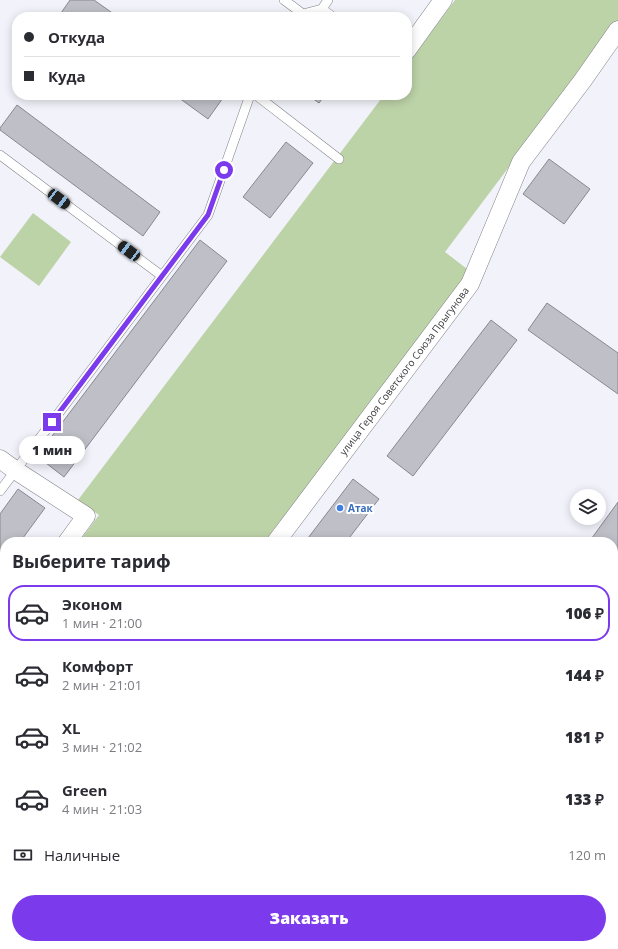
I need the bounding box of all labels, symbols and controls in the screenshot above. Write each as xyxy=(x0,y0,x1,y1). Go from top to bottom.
text: Откуда xyxy=(48,27,105,47)
text: Куда xyxy=(48,66,86,86)
route start xyxy=(215,161,233,179)
car xyxy=(46,187,72,211)
car xyxy=(116,239,142,263)
street label: улица Героя Советского Союза Прыгунова xyxy=(336,284,472,458)
route end xyxy=(43,413,61,431)
callout: 1 мин xyxy=(19,436,85,464)
text: 1 мин xyxy=(32,441,72,459)
map controls xyxy=(570,489,606,525)
button: layers xyxy=(570,489,606,525)
place label: Атак xyxy=(348,501,373,515)
marker: Атак xyxy=(335,503,345,513)
text: Выберите тариф xyxy=(12,549,171,573)
text: Эконом xyxy=(62,594,122,614)
icon: car xyxy=(14,595,50,631)
text: 106 ₽ xyxy=(565,603,604,623)
text: 1 мин · 21:00 xyxy=(62,614,142,632)
text: Комфорт xyxy=(62,656,133,676)
icon: car xyxy=(14,657,50,693)
text: 144 ₽ xyxy=(565,665,604,685)
text: 2 мин · 21:01 xyxy=(62,676,142,694)
text: XL xyxy=(62,718,80,738)
icon: car xyxy=(14,719,50,755)
text: 181 ₽ xyxy=(565,727,604,747)
text: 3 мин · 21:02 xyxy=(62,738,142,756)
text: Green xyxy=(62,780,107,800)
icon: car xyxy=(14,781,50,817)
text: 133 ₽ xyxy=(565,789,604,809)
text: 4 мин · 21:03 xyxy=(62,800,142,818)
icon: cash xyxy=(12,844,34,866)
text: Наличные xyxy=(44,845,120,865)
text: 120 m xyxy=(568,846,606,864)
button: Заказать xyxy=(12,895,606,941)

